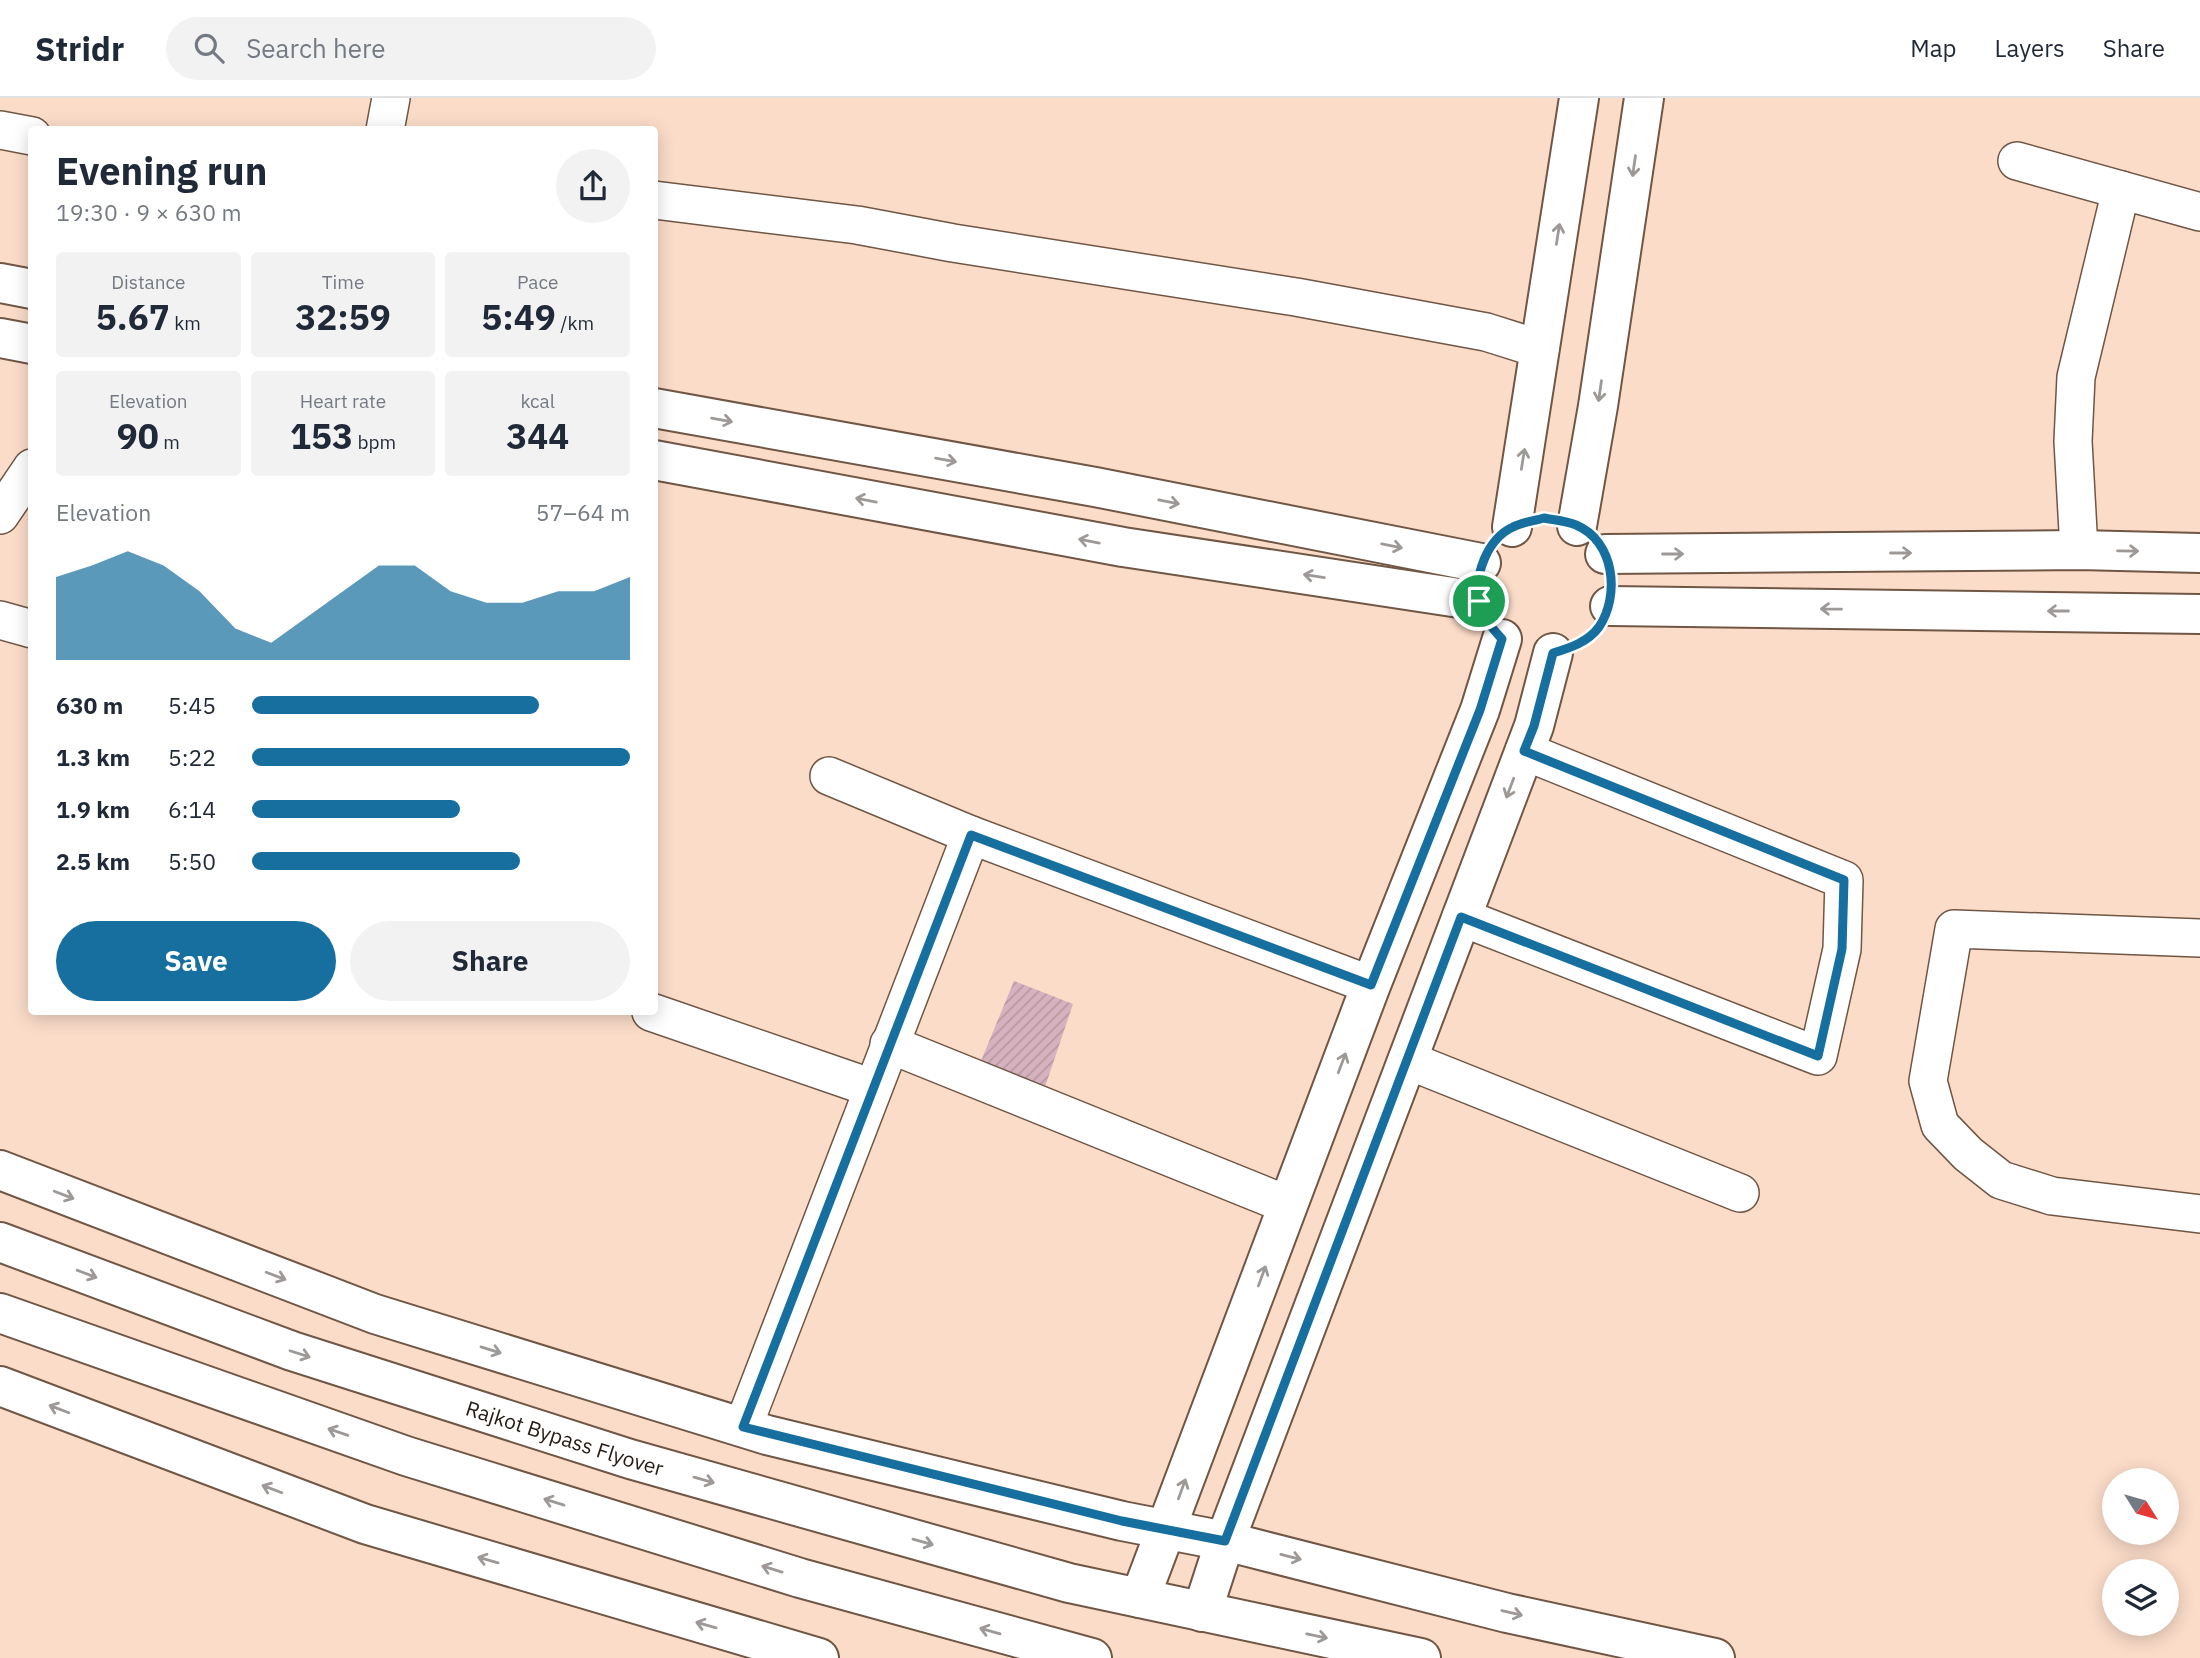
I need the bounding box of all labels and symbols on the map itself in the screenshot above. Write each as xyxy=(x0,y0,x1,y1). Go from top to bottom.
one-way arrow xyxy=(1627,154,1640,176)
one-way arrow xyxy=(1552,223,1565,246)
one-way arrow xyxy=(1594,379,1607,401)
one-way arrow xyxy=(710,414,733,427)
one-way arrow xyxy=(1517,448,1530,471)
one-way arrow xyxy=(934,454,957,468)
one-way arrow xyxy=(855,492,878,506)
one-way arrow xyxy=(1157,496,1180,509)
one-way arrow xyxy=(1078,534,1101,547)
one-way arrow xyxy=(1380,540,1403,553)
one-way arrow xyxy=(2117,544,2140,558)
one-way arrow xyxy=(1889,546,1912,560)
one-way arrow xyxy=(1662,547,1685,561)
one-way arrow xyxy=(1303,569,1326,582)
pin xyxy=(1449,571,1509,631)
one-way arrow xyxy=(1820,602,1843,616)
one-way arrow xyxy=(2047,604,2070,618)
one-way arrow xyxy=(1503,777,1515,799)
one-way arrow xyxy=(1336,1052,1349,1074)
one-way arrow xyxy=(52,1189,74,1202)
one-way arrow xyxy=(1257,1265,1269,1287)
one-way arrow xyxy=(75,1269,97,1282)
one-way arrow xyxy=(265,1271,287,1283)
one-way arrow xyxy=(480,1344,502,1357)
one-way arrow xyxy=(289,1348,311,1361)
street label: Rajkot Bypass Flyover xyxy=(462,1393,667,1482)
one-way arrow xyxy=(49,1401,71,1414)
one-way arrow xyxy=(327,1425,349,1437)
north arrow xyxy=(2102,1468,2179,1545)
one-way arrow xyxy=(693,1475,715,1488)
one-way arrow xyxy=(1177,1478,1190,1500)
one-way arrow xyxy=(262,1482,284,1494)
one-way arrow xyxy=(544,1494,566,1507)
one-way arrow xyxy=(911,1536,934,1549)
one-way arrow xyxy=(1279,1551,1302,1564)
one-way arrow xyxy=(477,1553,499,1566)
one-way arrow xyxy=(761,1562,783,1575)
one-way arrow xyxy=(1500,1607,1523,1621)
one-way arrow xyxy=(695,1617,717,1630)
one-way arrow xyxy=(980,1624,1002,1637)
one-way arrow xyxy=(1305,1629,1328,1643)

